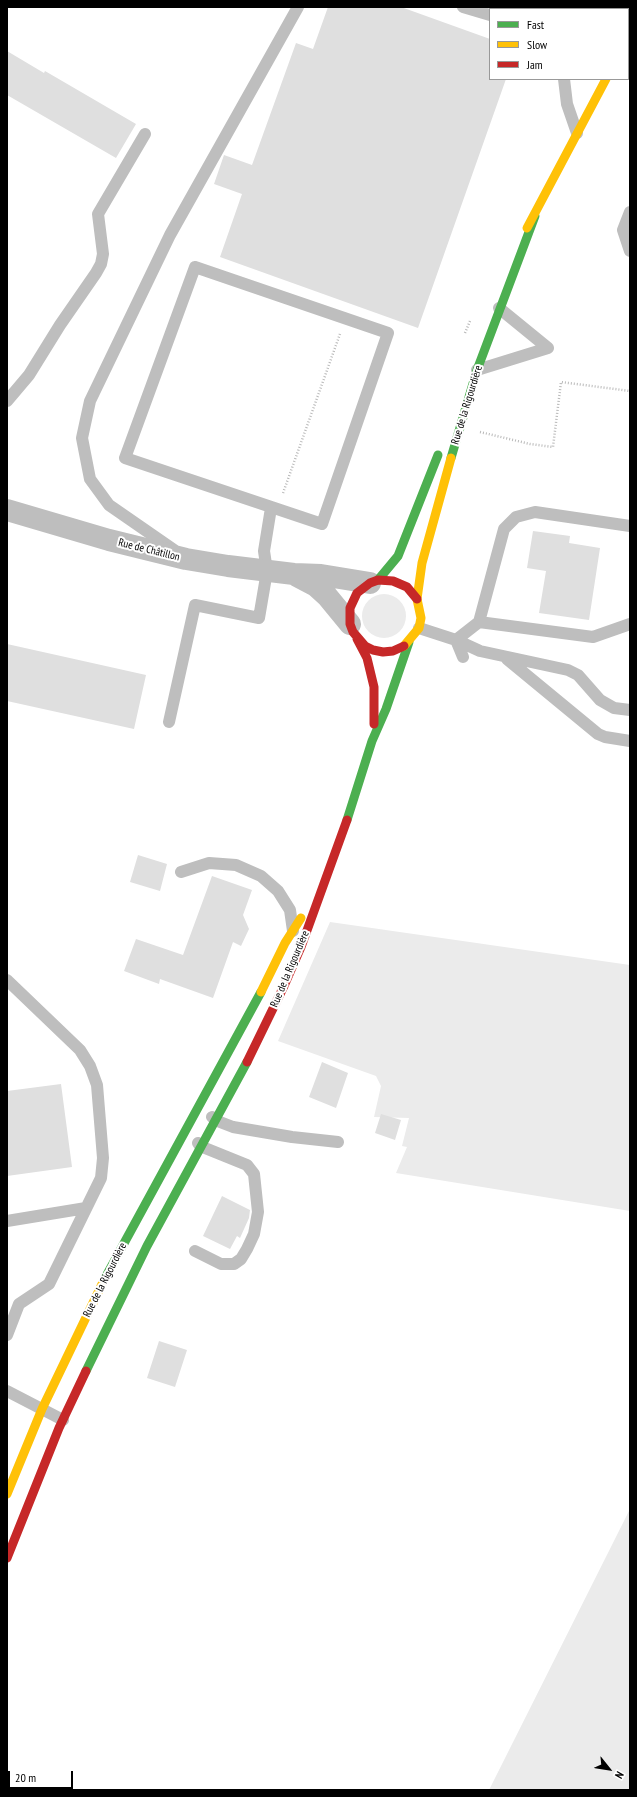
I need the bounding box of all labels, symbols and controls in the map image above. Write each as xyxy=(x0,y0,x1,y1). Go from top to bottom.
legend xyxy=(489,8,629,80)
text: Fast xyxy=(527,17,544,32)
text: Slow xyxy=(527,37,547,52)
text: Jam xyxy=(527,57,543,72)
street label: Rue de la Rigourdière xyxy=(449,364,485,446)
street label: Rue de Châtillon xyxy=(117,536,181,564)
street label: Rue de la Rigourdière xyxy=(268,929,312,1009)
street label: Rue de la Rigourdière xyxy=(80,1240,130,1320)
north arrow xyxy=(589,1749,629,1789)
scale bar xyxy=(10,1763,75,1789)
text: N xyxy=(612,1769,627,1781)
text: 20 m xyxy=(15,1770,36,1785)

